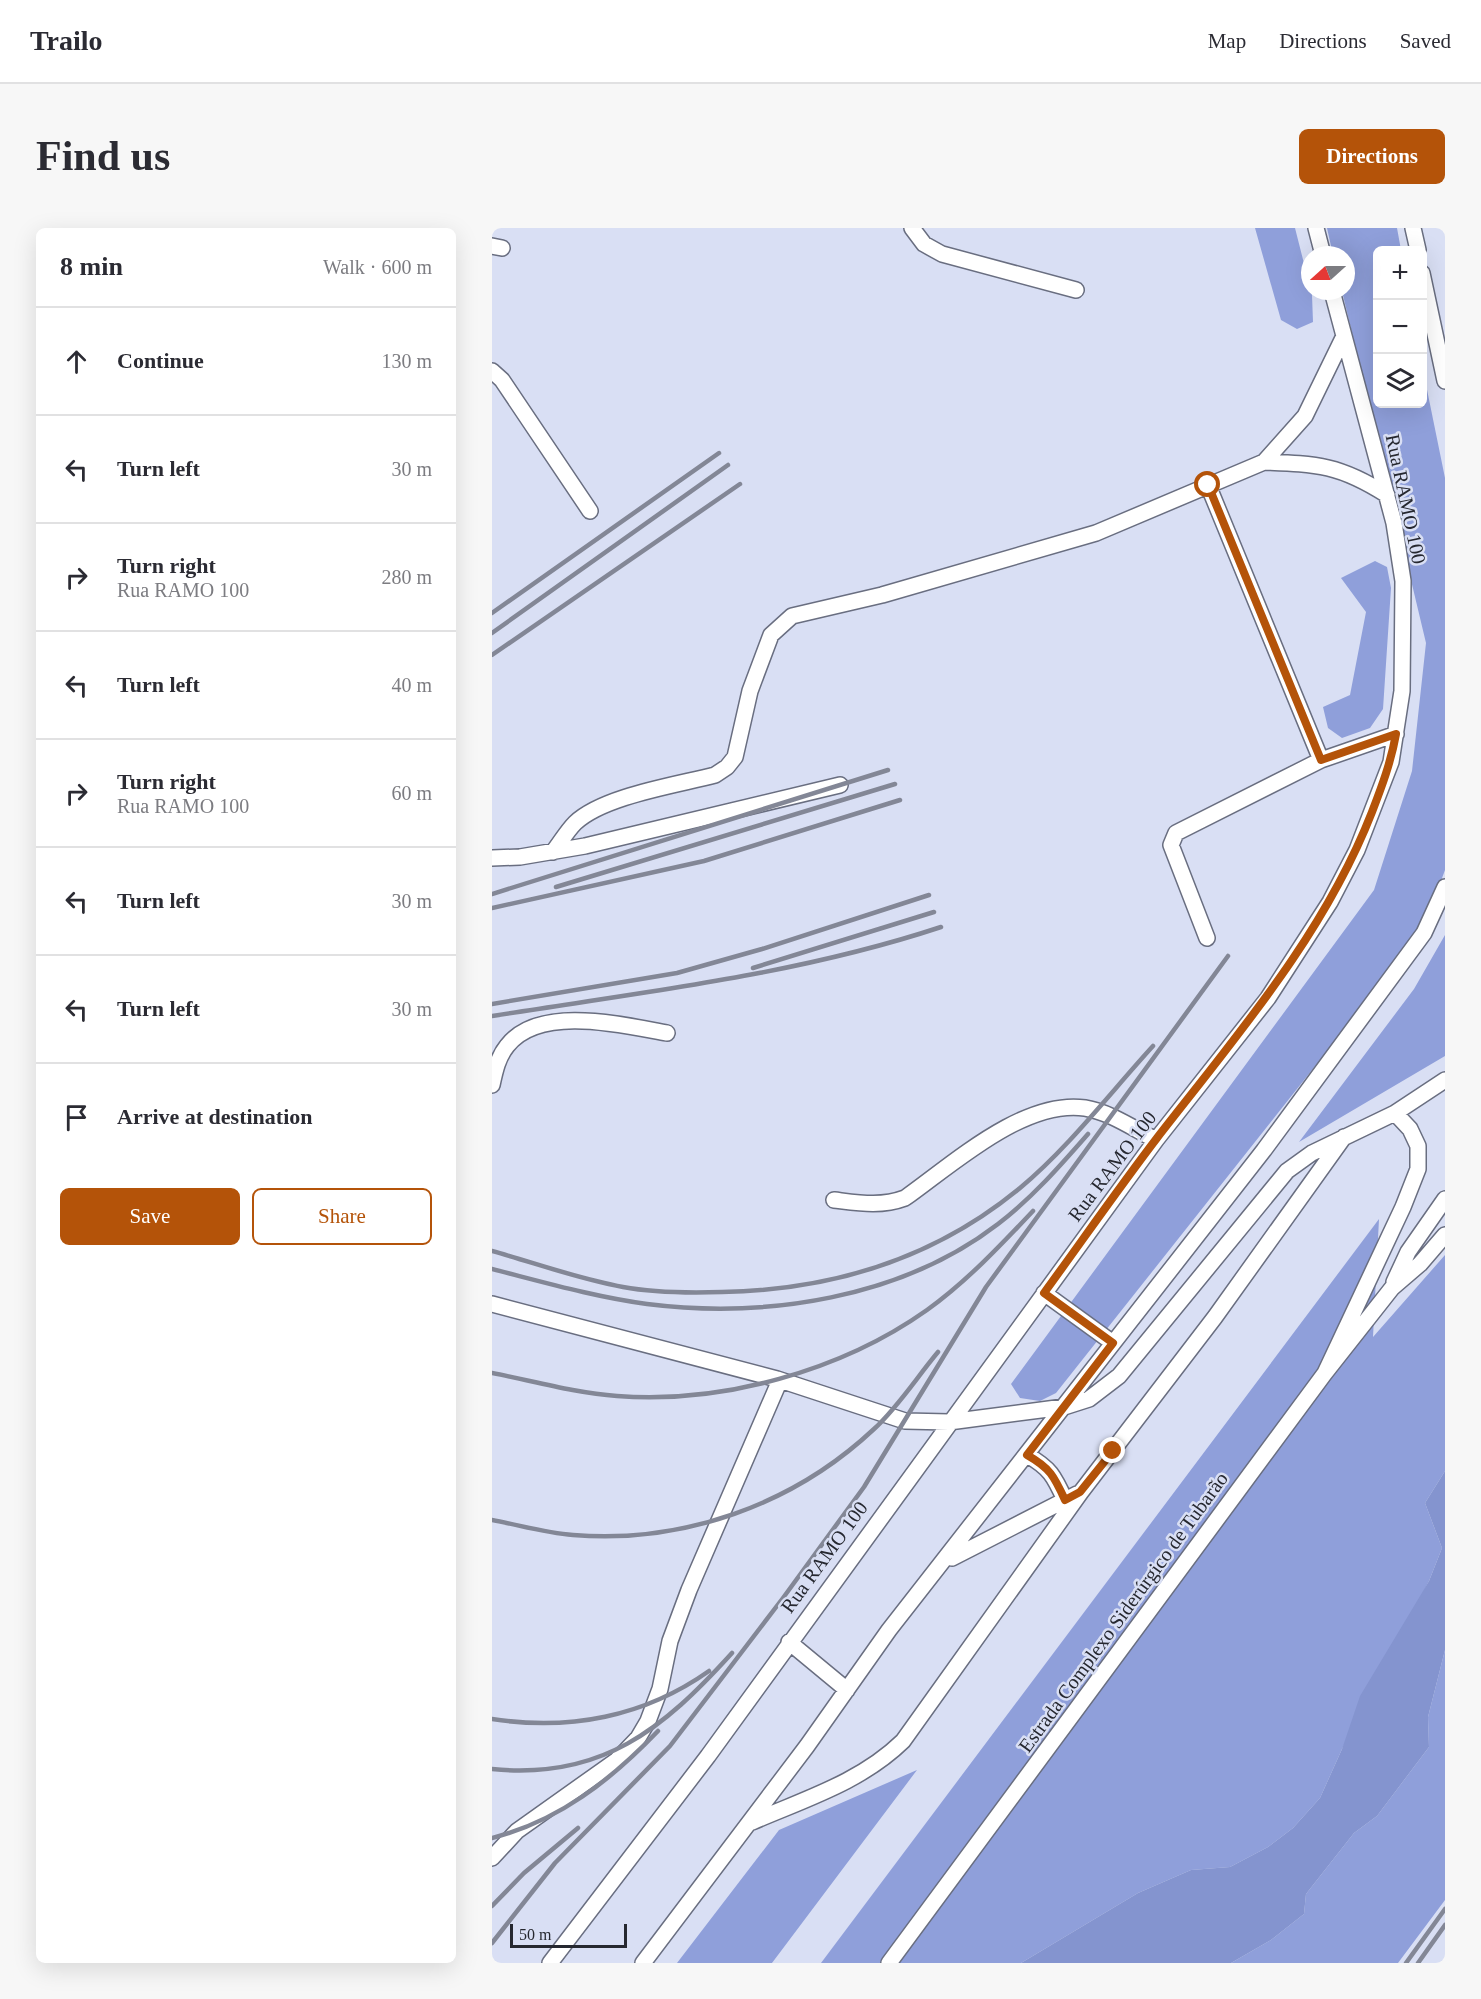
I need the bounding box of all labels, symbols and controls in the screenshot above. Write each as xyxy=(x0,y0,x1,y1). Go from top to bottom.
text: Trailo xyxy=(30,25,103,56)
text: Map xyxy=(1208,29,1246,53)
text: Directions xyxy=(1279,29,1367,53)
text: Saved xyxy=(1400,29,1451,53)
button: Directions xyxy=(1299,129,1445,184)
text: Find us xyxy=(36,133,170,179)
north arrow xyxy=(1301,246,1355,300)
map controls xyxy=(1373,246,1427,408)
button: + xyxy=(1373,246,1427,300)
text: 8 min xyxy=(60,252,123,281)
text: Walk · 600 m xyxy=(323,256,432,278)
button: − xyxy=(1373,300,1427,354)
icon: ahead xyxy=(60,345,93,378)
text: Continue xyxy=(117,348,204,373)
text: 130 m xyxy=(381,350,432,372)
button: layers xyxy=(1373,354,1427,408)
street label: Rua RAMO 100 xyxy=(1381,432,1431,566)
icon: left xyxy=(60,453,93,486)
text: Turn left xyxy=(117,456,200,481)
text: 30 m xyxy=(391,458,432,480)
route start xyxy=(1194,471,1220,497)
text: Turn right xyxy=(117,553,216,578)
icon: right xyxy=(60,561,93,594)
text: 280 m xyxy=(381,566,432,588)
text: Rua RAMO 100 xyxy=(117,579,249,601)
icon: left xyxy=(60,669,93,702)
text: Turn left xyxy=(117,672,200,697)
text: 40 m xyxy=(391,674,432,696)
text: Turn right xyxy=(117,769,216,794)
icon: right xyxy=(60,777,93,810)
text: 60 m xyxy=(391,782,432,804)
text: Rua RAMO 100 xyxy=(117,795,249,817)
icon: left xyxy=(60,885,93,918)
text: Turn left xyxy=(117,888,200,913)
text: 30 m xyxy=(391,890,432,912)
icon: left xyxy=(60,993,93,1026)
text: Turn left xyxy=(117,996,200,1021)
text: 30 m xyxy=(391,998,432,1020)
icon: arrive xyxy=(60,1101,93,1134)
text: Arrive at destination xyxy=(117,1104,313,1129)
street label: Rua RAMO 100 xyxy=(1063,1107,1161,1225)
button: Save xyxy=(60,1188,240,1245)
button: Share xyxy=(252,1188,432,1245)
route end xyxy=(1099,1437,1125,1463)
street label: Estrada Complexo Siderúrgico de Tubarão xyxy=(1014,1468,1233,1757)
street label: Rua RAMO 100 xyxy=(776,1497,872,1617)
scale bar xyxy=(510,1921,627,1948)
text: 50 m xyxy=(519,1926,551,1943)

